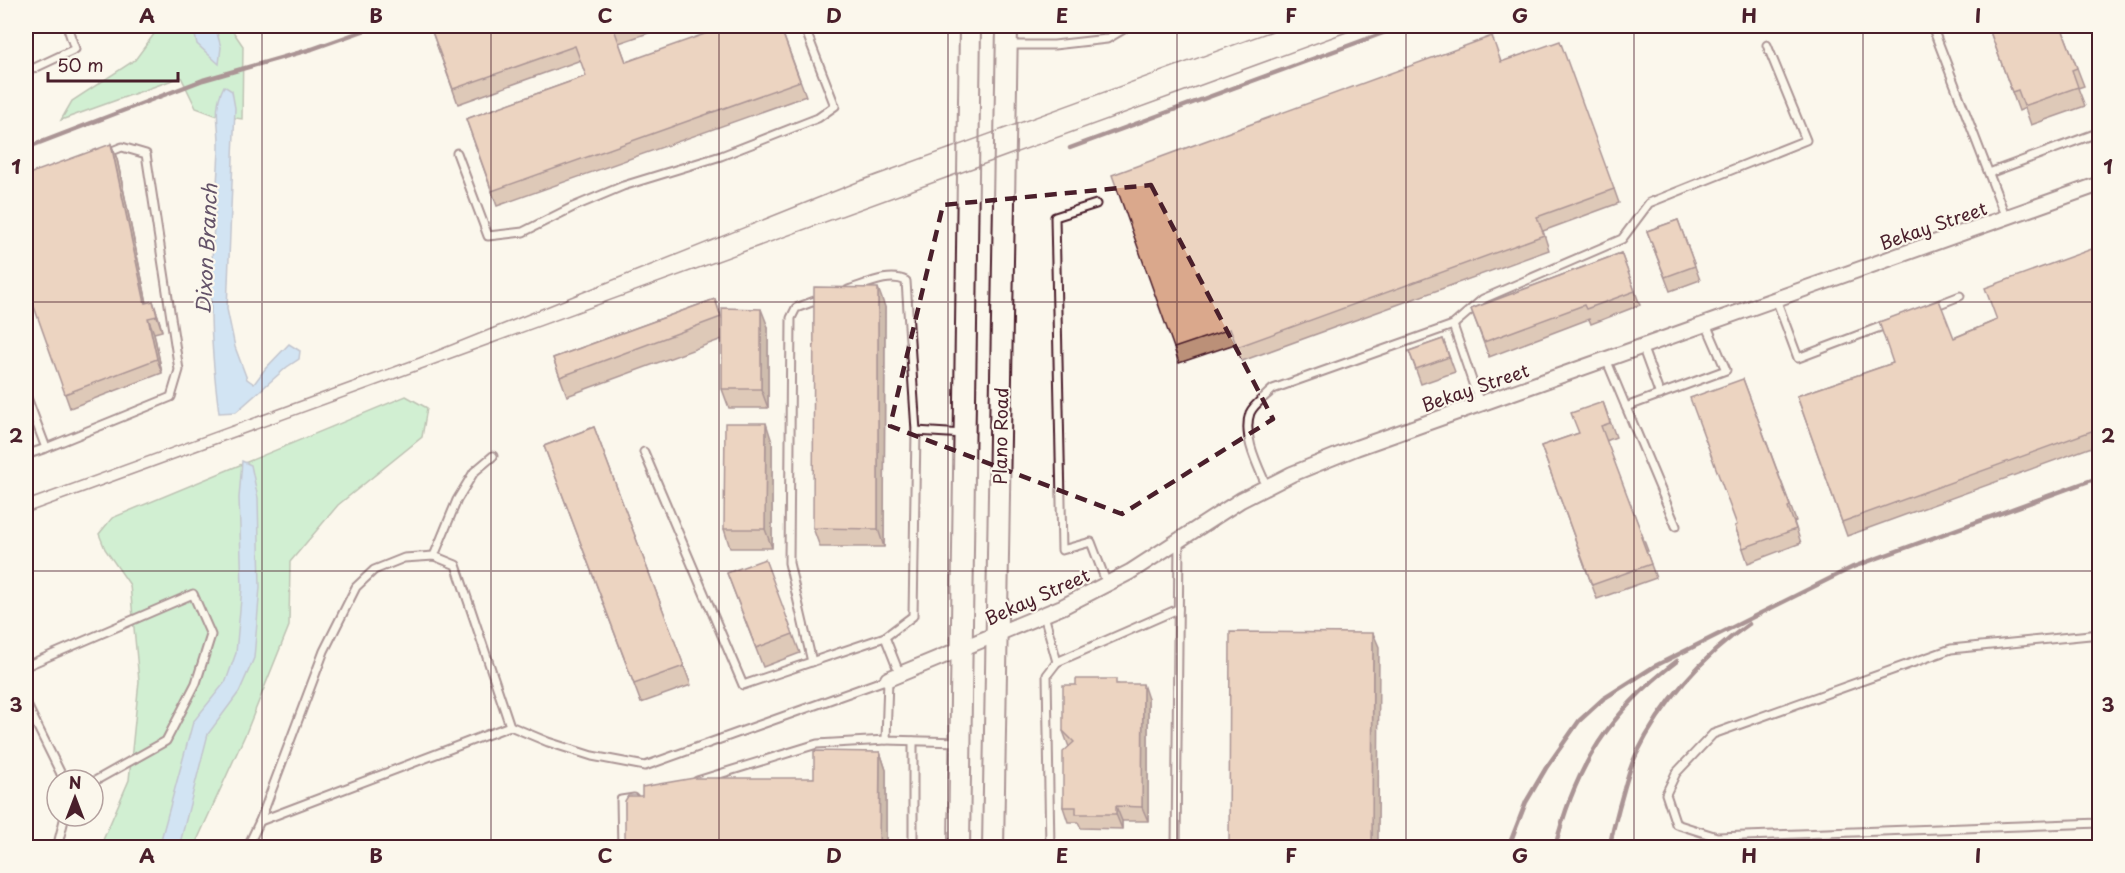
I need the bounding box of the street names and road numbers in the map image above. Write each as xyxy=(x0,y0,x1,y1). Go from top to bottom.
street label: Bekay Street xyxy=(1876,194,1990,256)
street label: Bekay Street xyxy=(1418,356,1532,418)
street label: Plano Road xyxy=(986,387,1014,485)
street label: Bekay Street xyxy=(980,561,1094,631)

